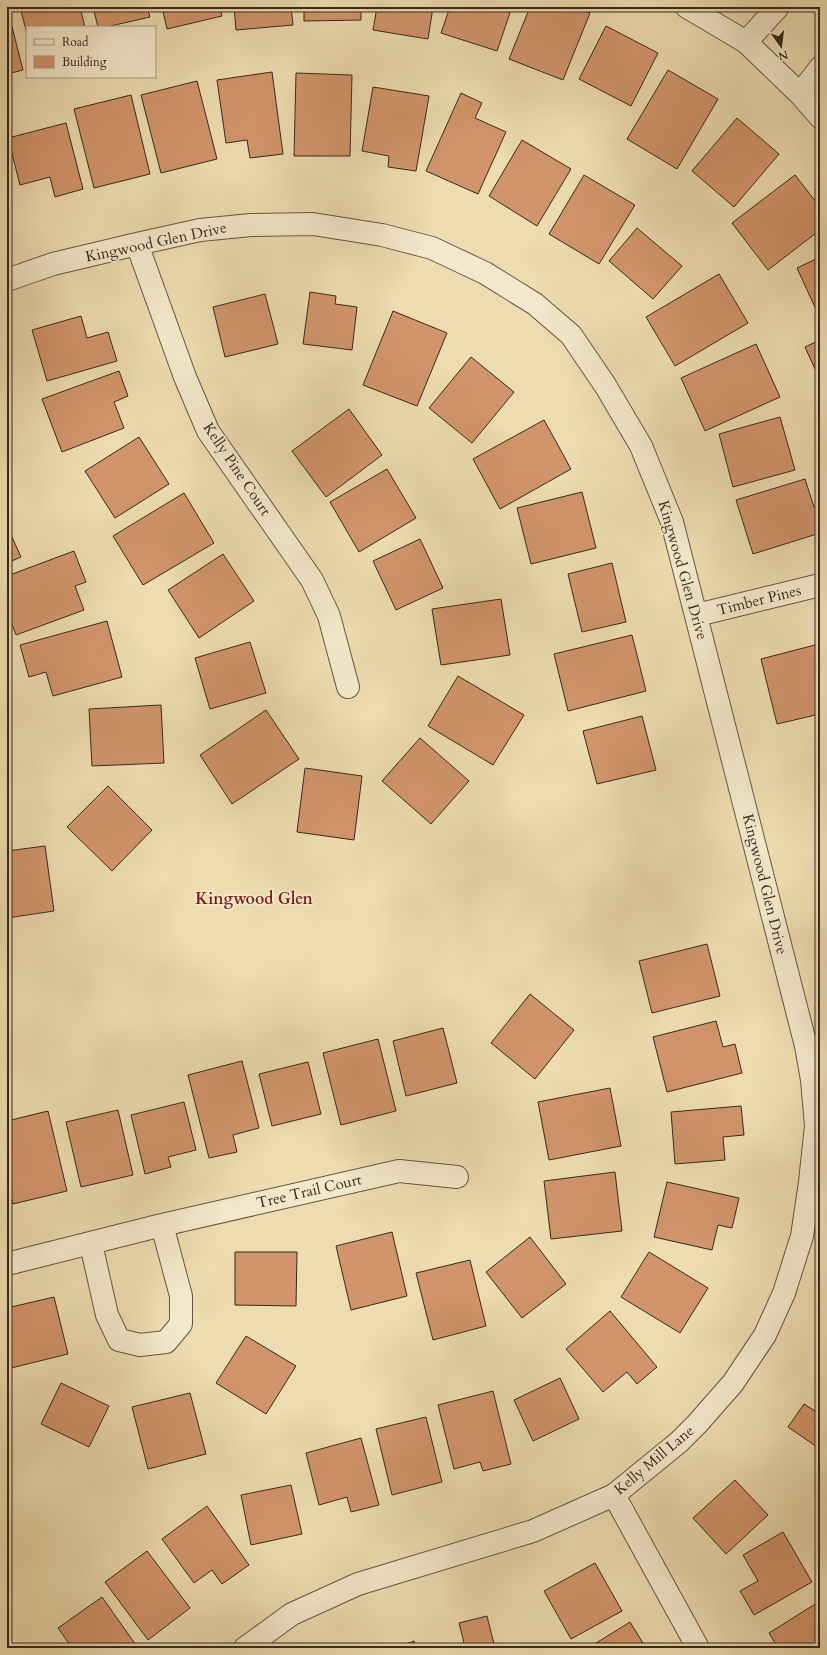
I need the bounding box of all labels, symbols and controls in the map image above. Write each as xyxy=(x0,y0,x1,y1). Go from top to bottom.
legend xyxy=(26,26,156,78)
north arrow xyxy=(761,26,801,66)
text: Road xyxy=(62,34,89,50)
text: N xyxy=(776,47,790,64)
text: Building xyxy=(62,54,107,70)
street label: Kingwood Glen Drive xyxy=(84,217,229,267)
street label: Kelly Pine Court xyxy=(199,419,276,520)
street label: Kingwood Glen Drive xyxy=(654,498,712,642)
street label: Timber Pines xyxy=(715,580,803,620)
street label: Kingwood Glen Drive xyxy=(738,812,792,956)
district label: Kingwood Glen xyxy=(195,888,313,910)
street label: Tree Trail Court xyxy=(255,1169,364,1213)
street label: Kelly Mill Lane xyxy=(610,1421,698,1499)

